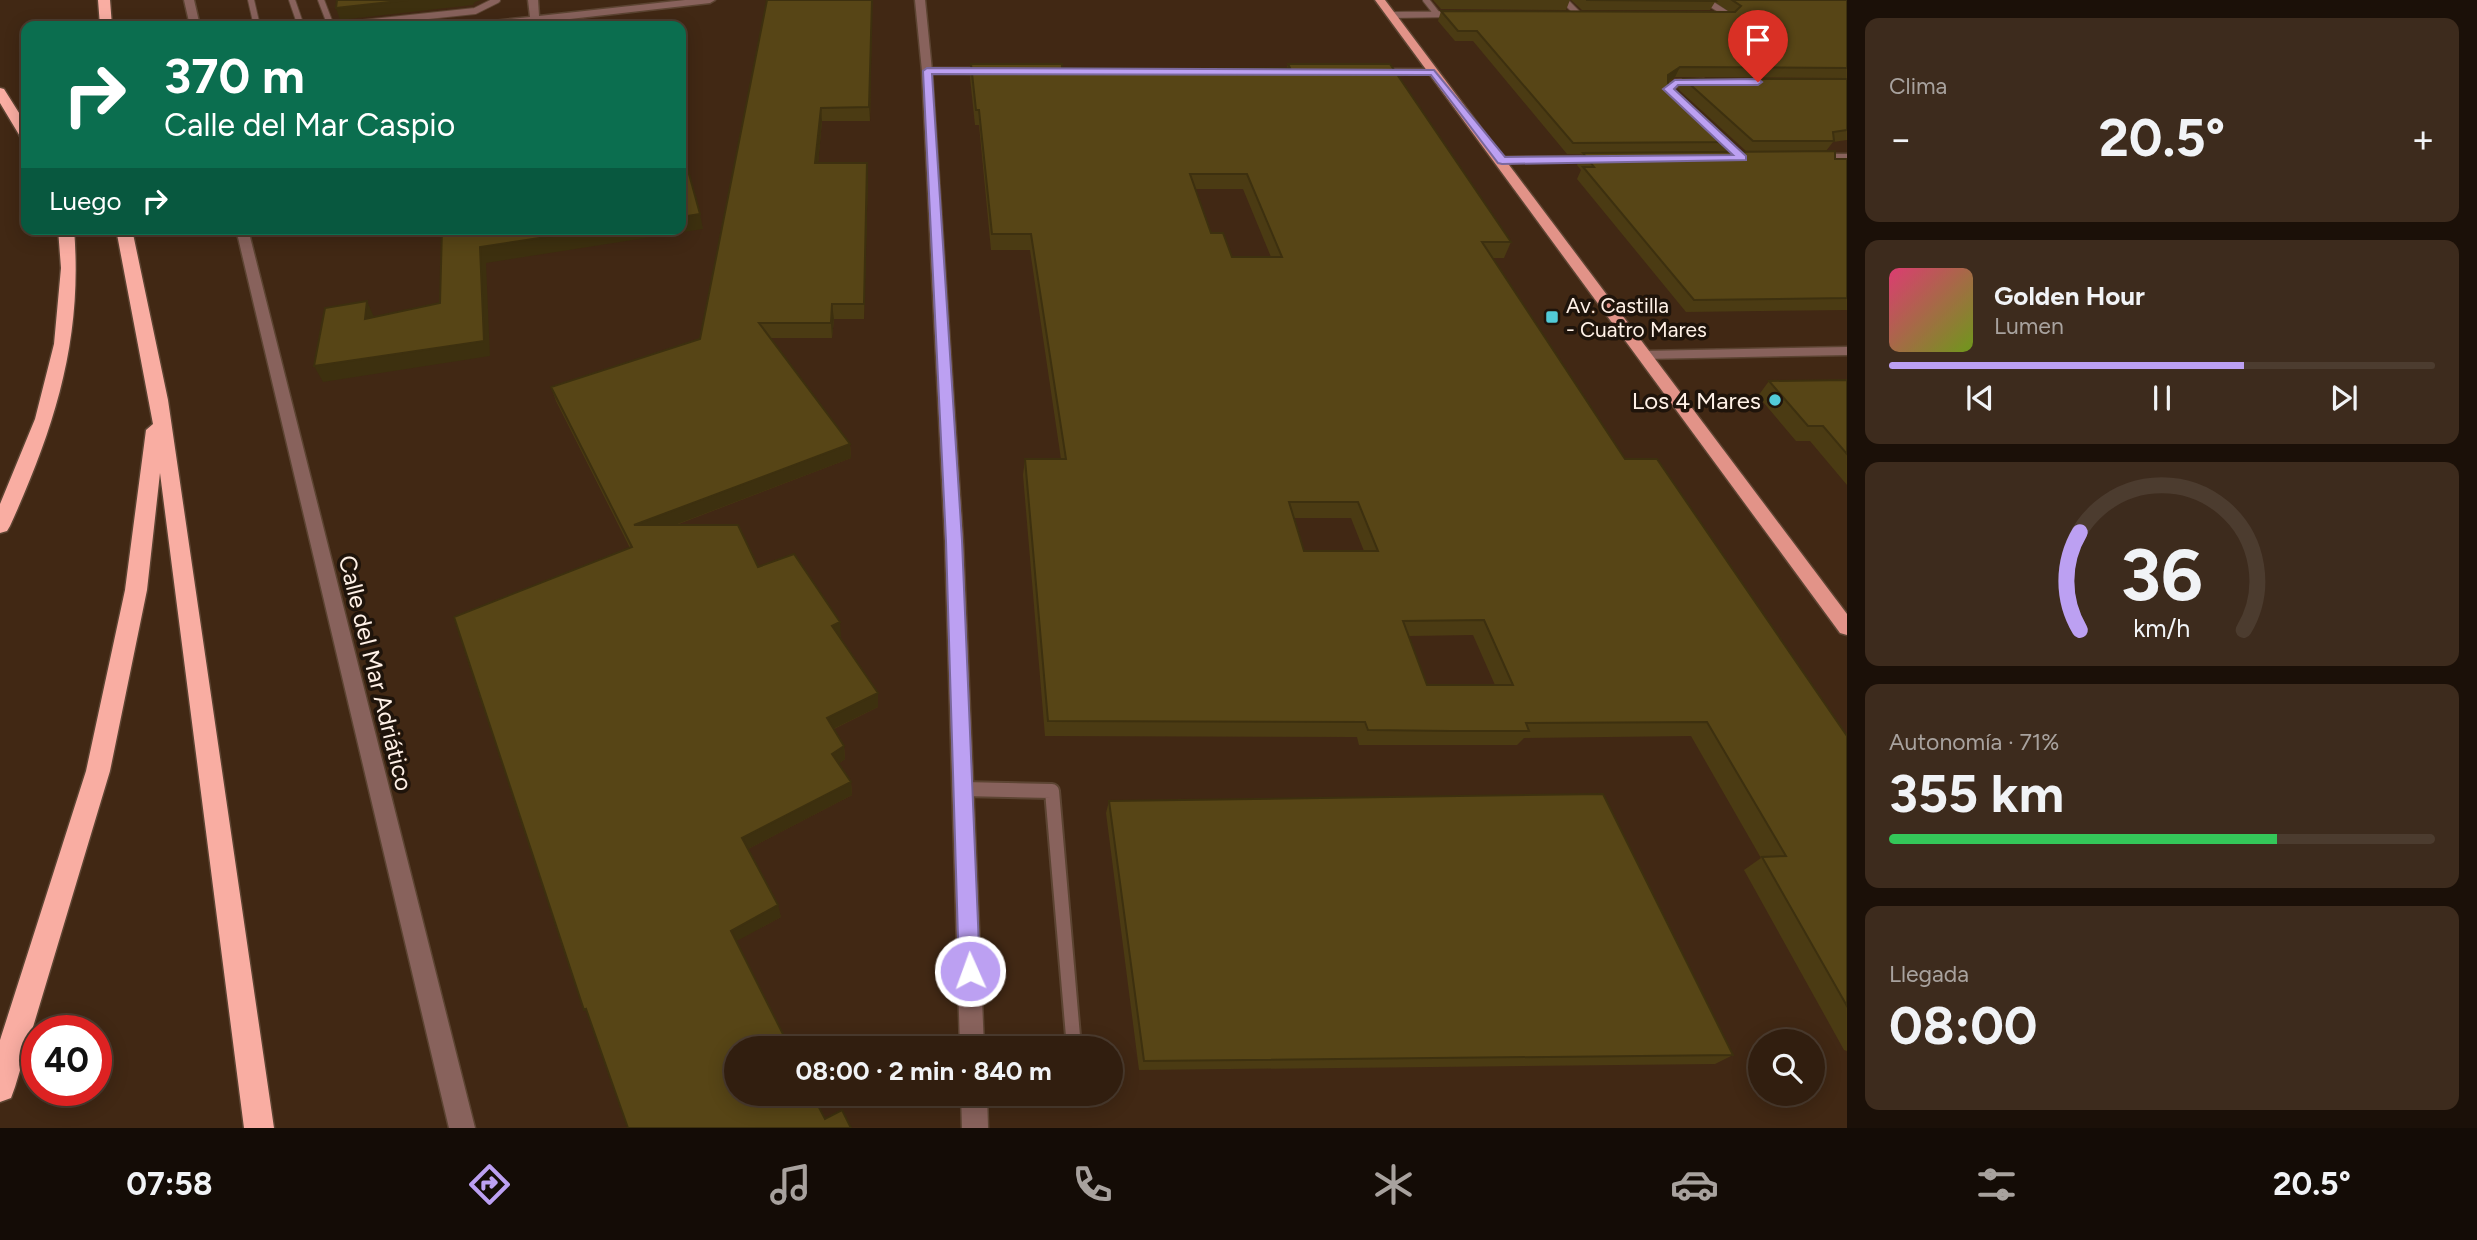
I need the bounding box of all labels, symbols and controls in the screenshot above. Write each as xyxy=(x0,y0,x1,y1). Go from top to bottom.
pin xyxy=(1728,10,1788,82)
icon: arrive xyxy=(1739,21,1777,59)
text: 370 m xyxy=(164,46,305,105)
icon: right xyxy=(49,49,140,140)
text: Clima xyxy=(1889,72,1947,100)
text: Calle del Mar Caspio xyxy=(164,106,455,144)
text: 20.5° xyxy=(2099,107,2225,169)
text: − xyxy=(1889,116,1913,162)
text: + xyxy=(2411,116,2435,162)
icon: right xyxy=(136,182,174,220)
text: Luego xyxy=(49,185,122,217)
text: Golden Hour xyxy=(1994,280,2145,312)
place label: Av. Castilla - Cuatro Mares xyxy=(1566,293,1707,342)
marker: Av. Castilla - Cuatro Mares xyxy=(1544,309,1560,325)
text: Lumen xyxy=(1994,312,2064,340)
icon: previous xyxy=(1961,379,1999,417)
icon: pause xyxy=(2143,379,2181,417)
icon: next xyxy=(2325,379,2363,417)
place label: Los 4 Mares xyxy=(1632,386,1761,415)
marker: Los 4 Mares xyxy=(1767,392,1783,408)
text: 36 xyxy=(2121,531,2203,618)
street label: Calle del Mar Adriático xyxy=(333,552,419,794)
text: km/h xyxy=(2133,613,2191,643)
text: Autonomía · 71% xyxy=(1889,728,2059,756)
text: 355 km xyxy=(1889,763,2064,825)
position arrow xyxy=(933,934,1007,1008)
text: Llegada xyxy=(1889,960,1969,988)
text: 08:00 xyxy=(1889,995,2038,1057)
speed limit sign: 40 xyxy=(21,1015,112,1106)
map controls xyxy=(1748,1029,1825,1106)
button: search xyxy=(1748,1029,1825,1106)
text: 08:00 · 2 min · 840 m xyxy=(795,1055,1052,1087)
icon: directions xyxy=(465,1160,514,1209)
icon: music xyxy=(766,1160,815,1209)
icon: phone xyxy=(1068,1160,1117,1209)
icon: climate xyxy=(1369,1160,1418,1209)
icon: car xyxy=(1670,1160,1719,1209)
icon: filters xyxy=(1972,1160,2021,1209)
text: 07:58 xyxy=(126,1165,213,1203)
text: 20.5° xyxy=(2273,1165,2351,1203)

